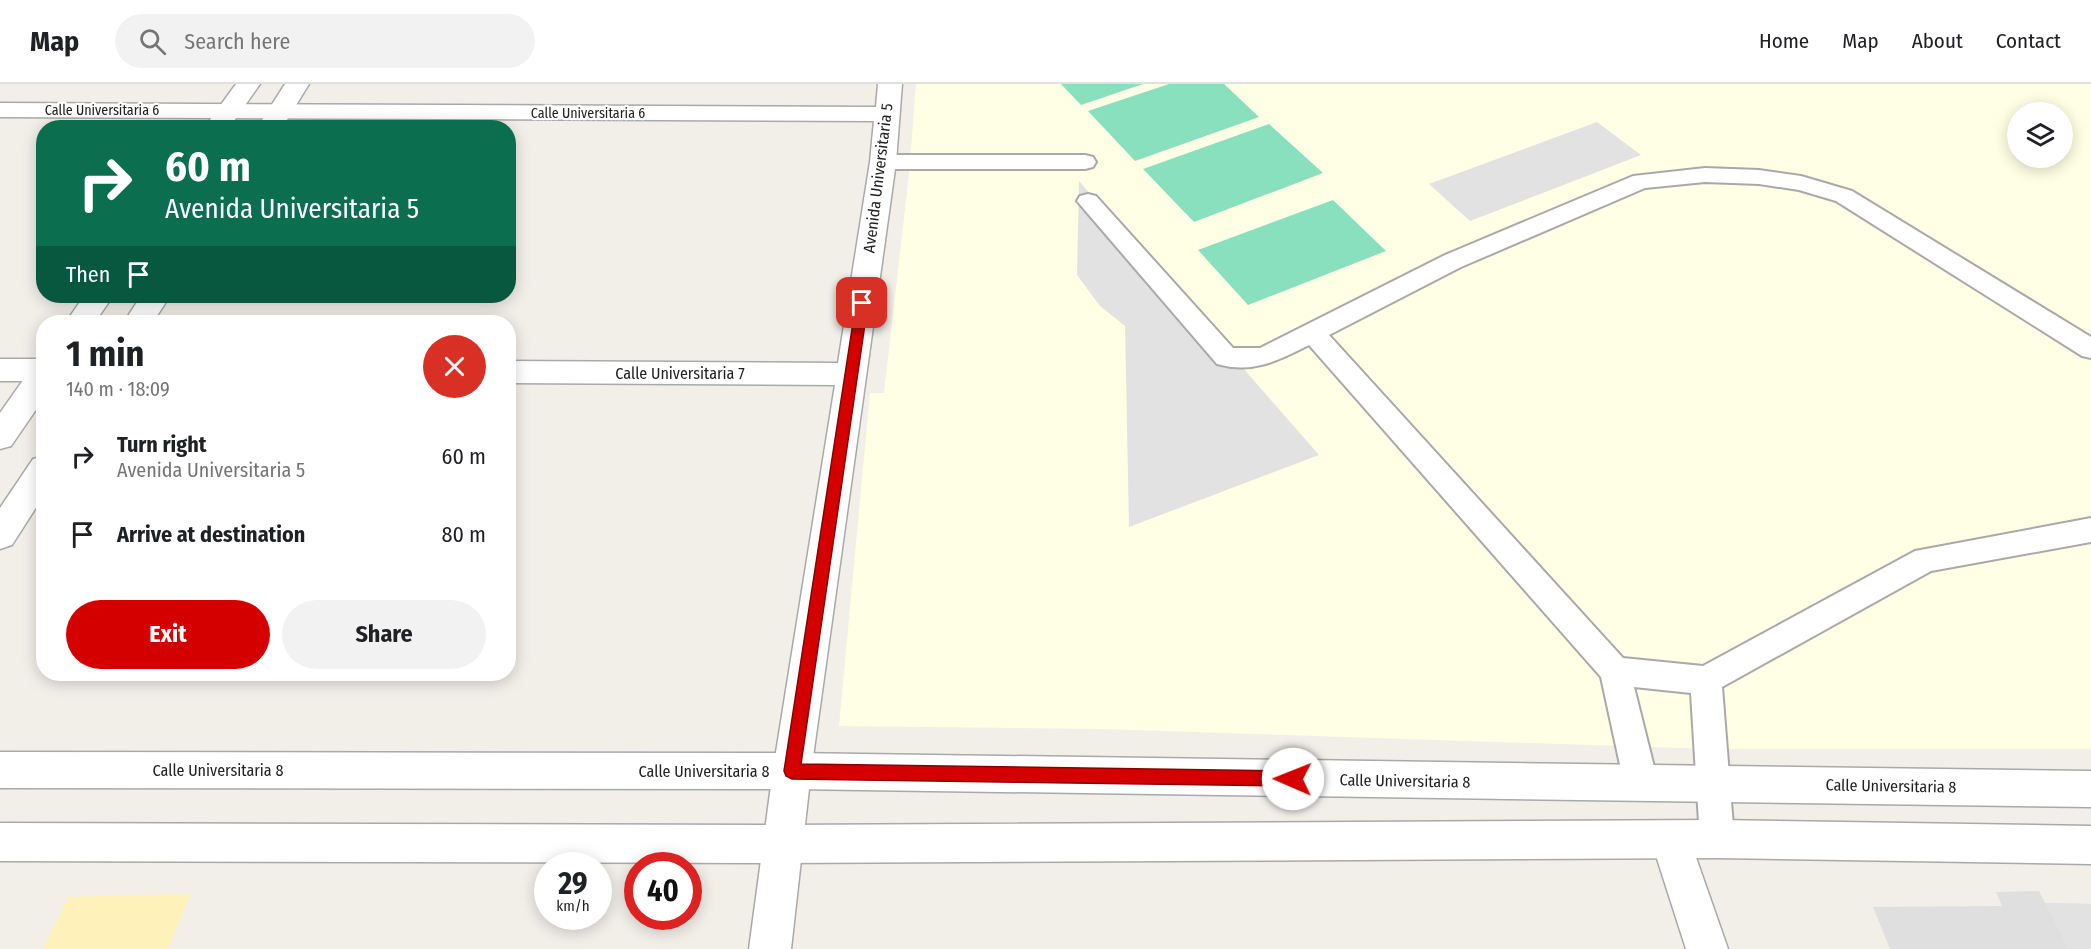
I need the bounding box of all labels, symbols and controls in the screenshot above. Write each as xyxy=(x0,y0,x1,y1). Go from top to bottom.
search box xyxy=(115,14,535,68)
text: Map xyxy=(30,25,79,58)
icon: search xyxy=(136,25,169,58)
text: Search here xyxy=(184,28,290,55)
text: Home xyxy=(1759,28,1809,54)
text: Map xyxy=(1842,28,1879,54)
text: About xyxy=(1912,28,1963,54)
text: Contact xyxy=(1996,28,2061,54)
street label: Calle Universitaria 6 xyxy=(45,102,159,119)
street label: Avenida Universitaria 5 xyxy=(859,102,897,254)
map controls xyxy=(2007,102,2073,168)
button: layers xyxy=(2007,102,2073,168)
street label: Calle Universitaria 6 xyxy=(531,105,645,122)
text: 60 m xyxy=(165,142,251,192)
icon: right xyxy=(66,144,144,222)
text: Avenida Universitaria 5 xyxy=(165,193,419,225)
icon: arrive xyxy=(122,258,155,291)
text: Then xyxy=(66,261,110,288)
pin xyxy=(836,277,887,328)
icon: arrive xyxy=(845,286,878,319)
text: 1 min xyxy=(66,332,144,376)
button: close xyxy=(423,335,486,398)
street label: Calle Universitaria 7 xyxy=(615,364,745,383)
text: 140 m · 18:09 xyxy=(66,377,170,401)
text: Turn right xyxy=(117,431,206,458)
icon: right xyxy=(66,440,99,473)
text: 60 m xyxy=(442,443,486,470)
text: Avenida Universitaria 5 xyxy=(117,458,305,482)
icon: arrive xyxy=(66,518,99,551)
text: Arrive at destination xyxy=(117,521,305,548)
text: 80 m xyxy=(441,521,486,548)
button: Exit xyxy=(66,600,270,669)
button: Share xyxy=(282,600,486,669)
position arrow xyxy=(1261,747,1325,811)
street label: Calle Universitaria 8 xyxy=(153,761,283,780)
street label: Calle Universitaria 8 xyxy=(639,762,769,781)
street label: Calle Universitaria 8 xyxy=(1339,770,1471,792)
street label: Calle Universitaria 8 xyxy=(1825,775,1957,797)
speed limit sign: 40 xyxy=(624,852,702,930)
text: 29 xyxy=(558,866,588,902)
text: km/h xyxy=(556,897,590,915)

